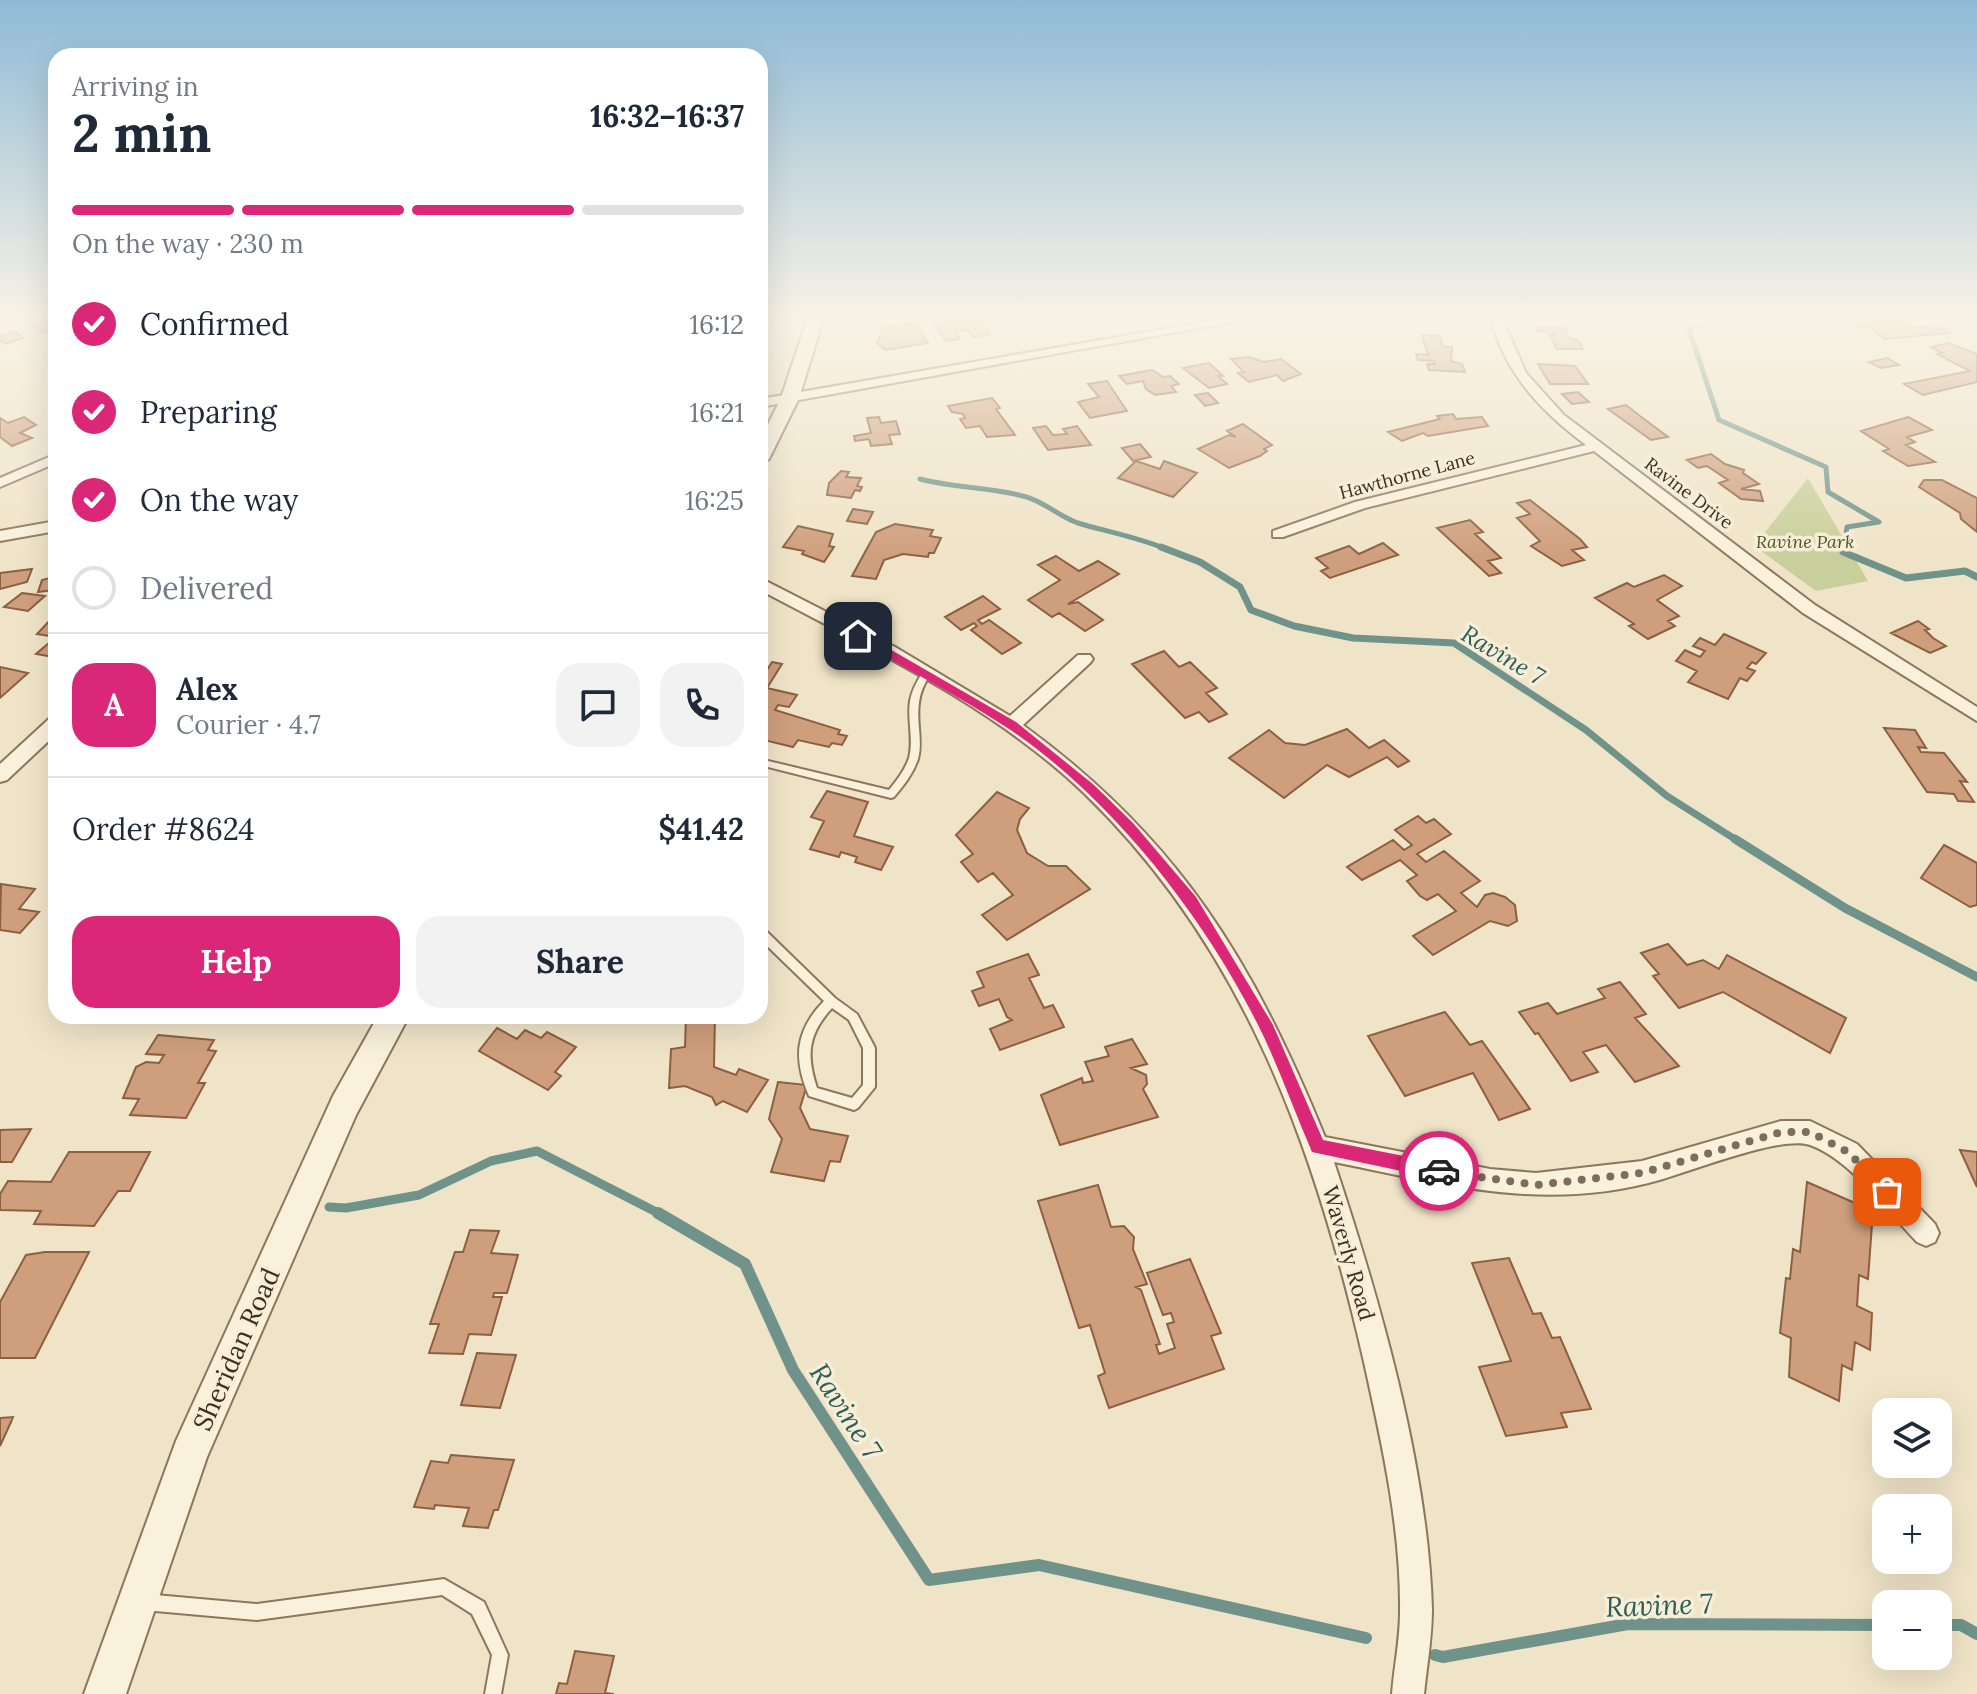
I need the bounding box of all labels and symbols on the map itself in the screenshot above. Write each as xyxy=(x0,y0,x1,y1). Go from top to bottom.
street label: Hawthorne Lane xyxy=(1337,446,1478,504)
street label: Ravine Drive xyxy=(1640,452,1738,534)
park label: Ravine Park xyxy=(1756,530,1854,553)
pin xyxy=(824,602,892,670)
water label: Ravine 7 xyxy=(1456,618,1551,692)
courier xyxy=(1399,1131,1479,1211)
pin xyxy=(1853,1158,1921,1226)
street label: Waverly Road xyxy=(1316,1182,1382,1324)
street label: Sheridan Road xyxy=(185,1262,287,1436)
water label: Ravine 7 xyxy=(802,1356,890,1466)
water label: Ravine 7 xyxy=(1605,1585,1714,1625)

